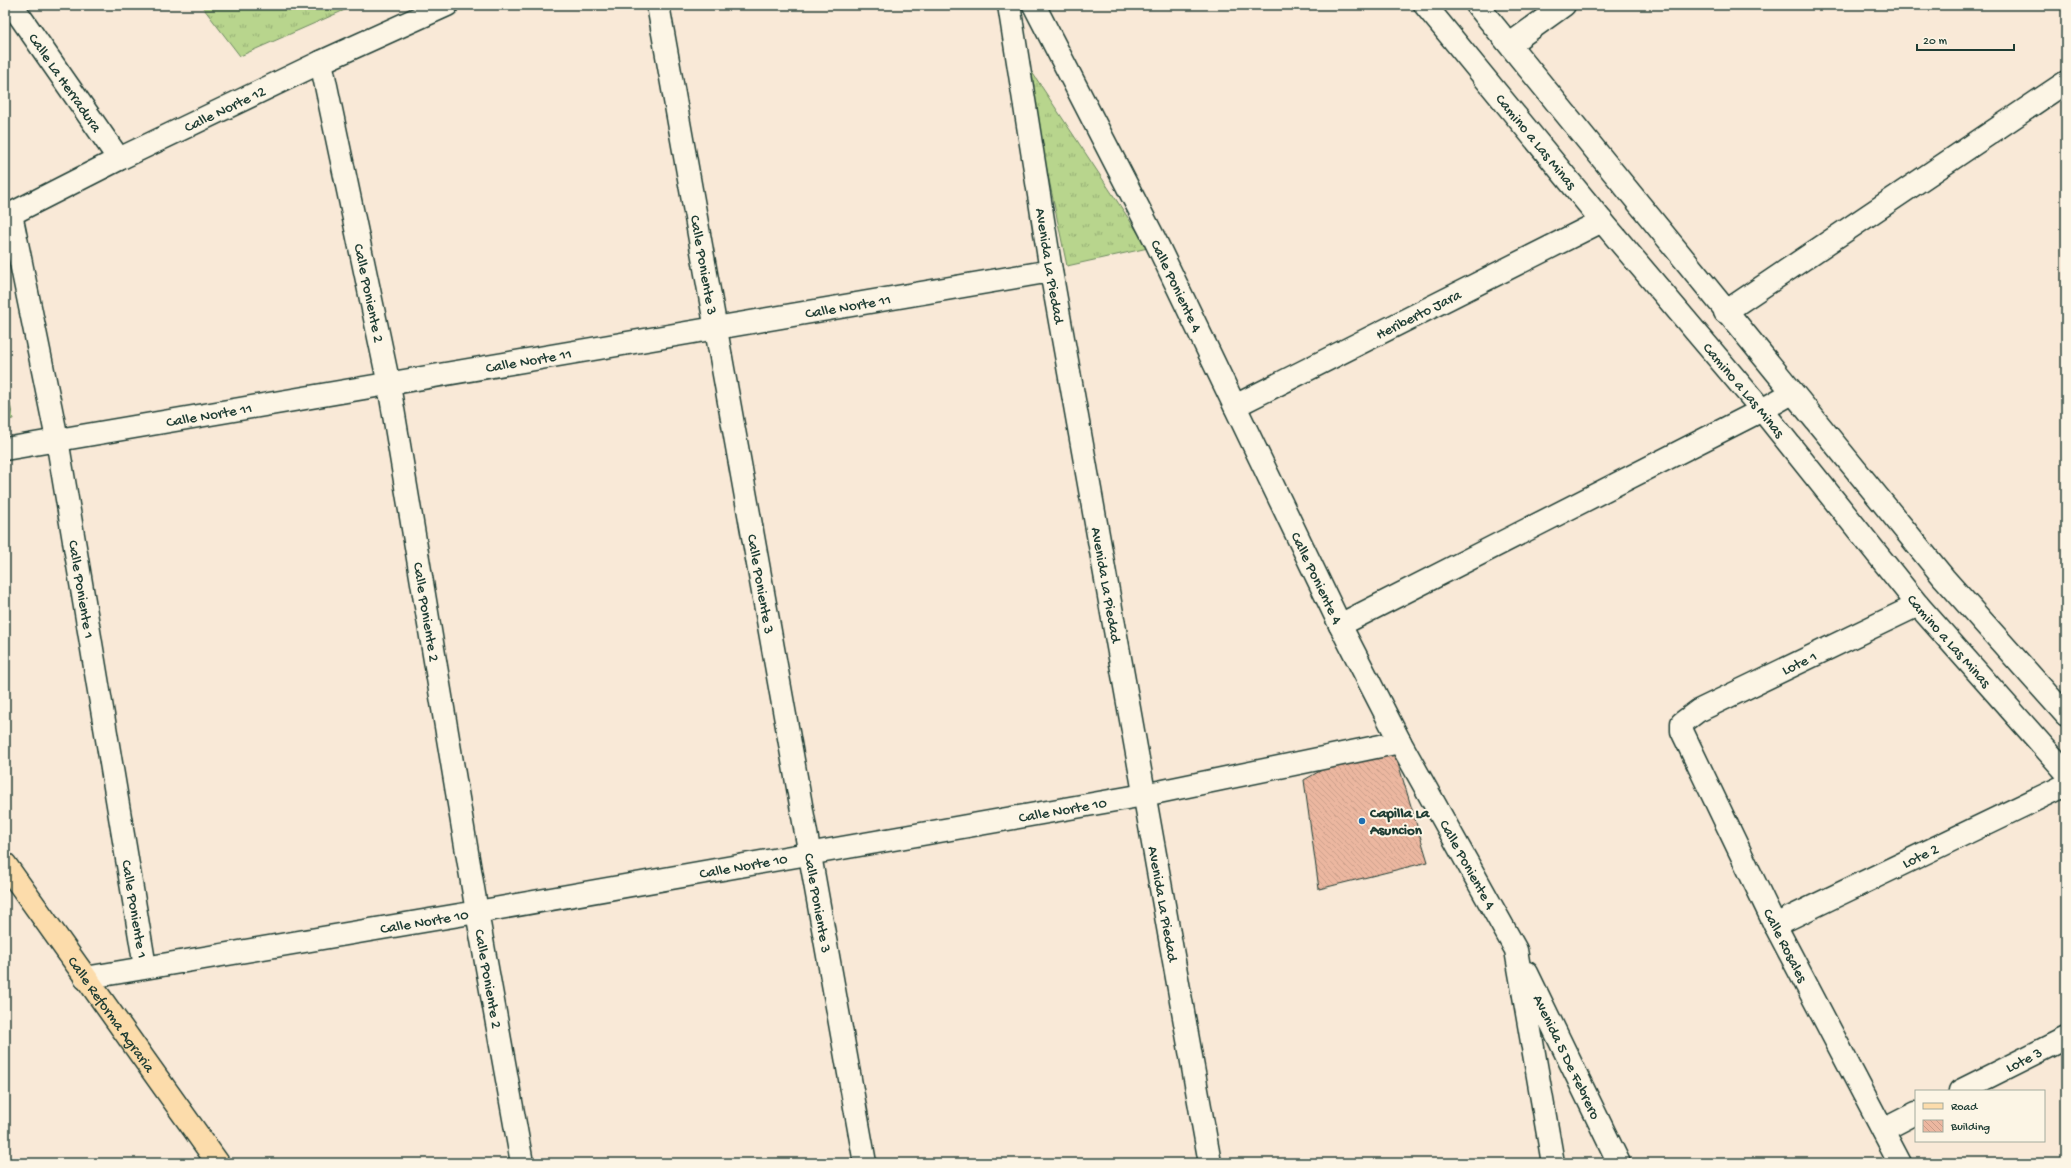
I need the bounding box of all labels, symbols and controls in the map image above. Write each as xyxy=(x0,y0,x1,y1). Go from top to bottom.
scale bar xyxy=(1917,26,2014,52)
street label: Calle La Herradura xyxy=(23,30,105,137)
text: 20 m xyxy=(1923,35,1948,49)
street label: Calle Norte 12 xyxy=(182,83,269,137)
street label: Camino a Las Minas xyxy=(1491,91,1580,194)
street label: Avenida La Piedad xyxy=(1030,207,1067,326)
street label: Calle Poniente 3 xyxy=(685,214,720,317)
street label: Calle Poniente 4 xyxy=(1145,237,1205,336)
street label: Calle Poniente 2 xyxy=(348,242,387,344)
street label: Heriberto Jara xyxy=(1373,286,1465,345)
street label: Calle Norte 11 xyxy=(804,291,893,324)
street label: Camino a Las Minas xyxy=(1698,340,1788,442)
street label: Calle Norte 11 xyxy=(484,346,573,378)
street label: Calle Norte 11 xyxy=(165,400,254,432)
street label: Avenida La Piedad xyxy=(1086,526,1124,645)
street label: Calle Poniente 4 xyxy=(1286,529,1345,628)
street label: Calle Poniente 3 xyxy=(742,533,777,636)
street label: Calle Poniente 1 xyxy=(63,539,97,640)
street label: Calle Poniente 2 xyxy=(408,561,442,663)
street label: Camino a Las Minas xyxy=(1902,591,1994,692)
street label: Lote 1 xyxy=(1779,648,1820,680)
street label: Calle Norte 10 xyxy=(1017,795,1109,828)
place label: Capilla La Asuncion xyxy=(1369,805,1430,840)
marker: Capilla La Asuncion xyxy=(1357,816,1367,826)
street label: Calle Poniente 4 xyxy=(1434,817,1499,913)
street label: Lote 2 xyxy=(1900,841,1942,873)
street label: Avenida La Piedad xyxy=(1143,845,1181,964)
street label: Calle Norte 10 xyxy=(698,851,790,884)
street label: Calle Poniente 3 xyxy=(799,852,834,955)
street label: Calle Poniente 1 xyxy=(116,859,150,960)
street label: Calle Norte 10 xyxy=(379,906,471,939)
street label: Calle Rosales xyxy=(1758,906,1811,986)
street label: Calle Poniente 2 xyxy=(469,928,505,1030)
street label: Calle Reforma Agraria xyxy=(63,954,158,1077)
street label: Avenida 5 De Febrero xyxy=(1528,992,1604,1123)
street label: Lote 3 xyxy=(2003,1044,2046,1078)
legend xyxy=(1915,1090,2045,1142)
text: Road xyxy=(1951,1101,1978,1115)
text: Building xyxy=(1950,1121,1990,1135)

